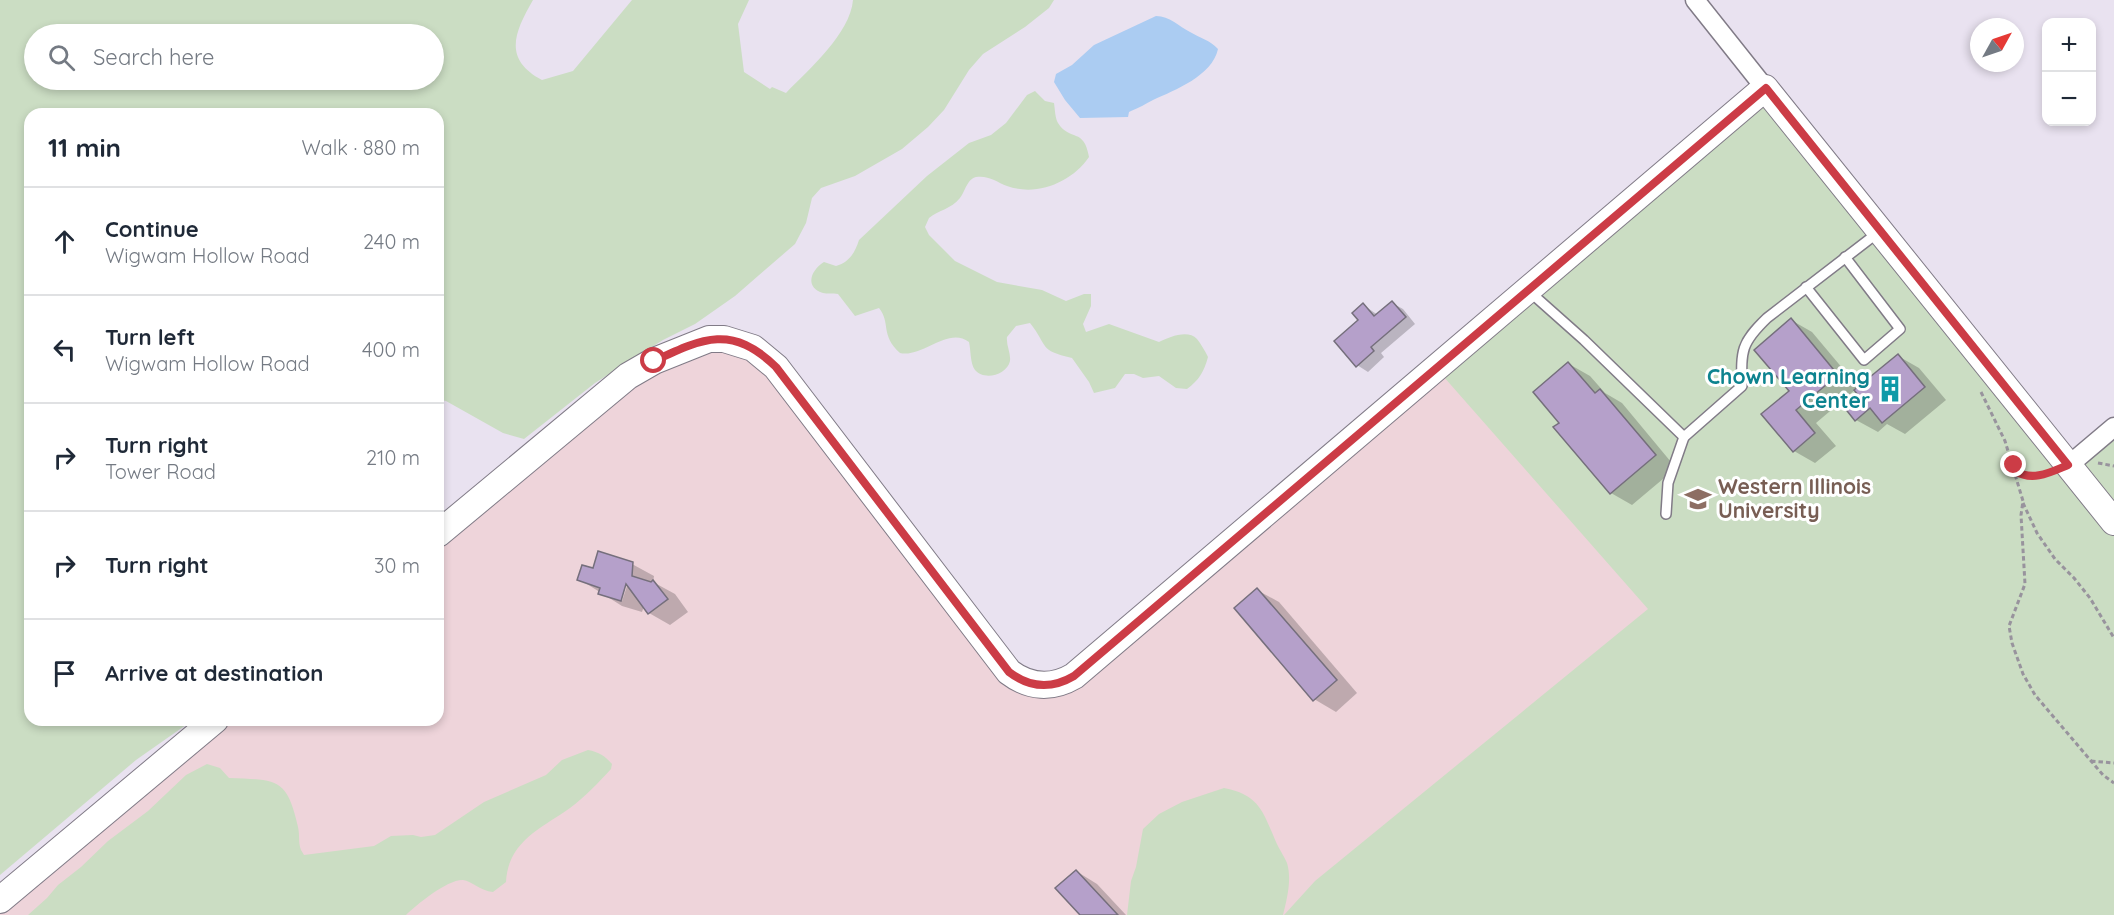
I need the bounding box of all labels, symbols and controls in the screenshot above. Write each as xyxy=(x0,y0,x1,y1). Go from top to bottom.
north arrow xyxy=(1970,18,2024,72)
map controls xyxy=(2042,18,2096,126)
button: + xyxy=(2042,18,2096,72)
search box xyxy=(24,24,444,90)
icon: search xyxy=(45,41,78,74)
text: Search here xyxy=(93,43,214,71)
button: − xyxy=(2042,72,2096,126)
text: 11 min xyxy=(48,131,121,164)
text: Walk · 880 m xyxy=(301,135,420,160)
text: Continue xyxy=(105,215,199,243)
icon: ahead xyxy=(48,225,81,258)
text: 240 m xyxy=(363,229,420,254)
text: Wigwam Hollow Road xyxy=(105,243,310,268)
text: Turn left xyxy=(105,323,195,351)
icon: left xyxy=(48,333,81,366)
text: 400 m xyxy=(362,337,420,362)
route start xyxy=(640,347,666,373)
text: Wigwam Hollow Road xyxy=(105,351,310,376)
place label: Chown Learning Center xyxy=(1707,363,1870,413)
building icon: Chown Learning Center xyxy=(1875,374,1905,404)
text: Turn right xyxy=(105,431,209,459)
icon: right xyxy=(48,441,81,474)
text: 210 m xyxy=(366,445,420,470)
route end xyxy=(2000,451,2026,477)
text: Tower Road xyxy=(105,459,216,484)
place label: Western Illinois University xyxy=(1718,473,1871,523)
school or university icon: Western Illinois University xyxy=(1683,484,1713,514)
icon: right xyxy=(48,549,81,582)
text: Turn right xyxy=(105,551,209,579)
text: 30 m xyxy=(374,553,420,578)
icon: arrive xyxy=(48,657,81,690)
text: Arrive at destination xyxy=(105,659,323,687)

